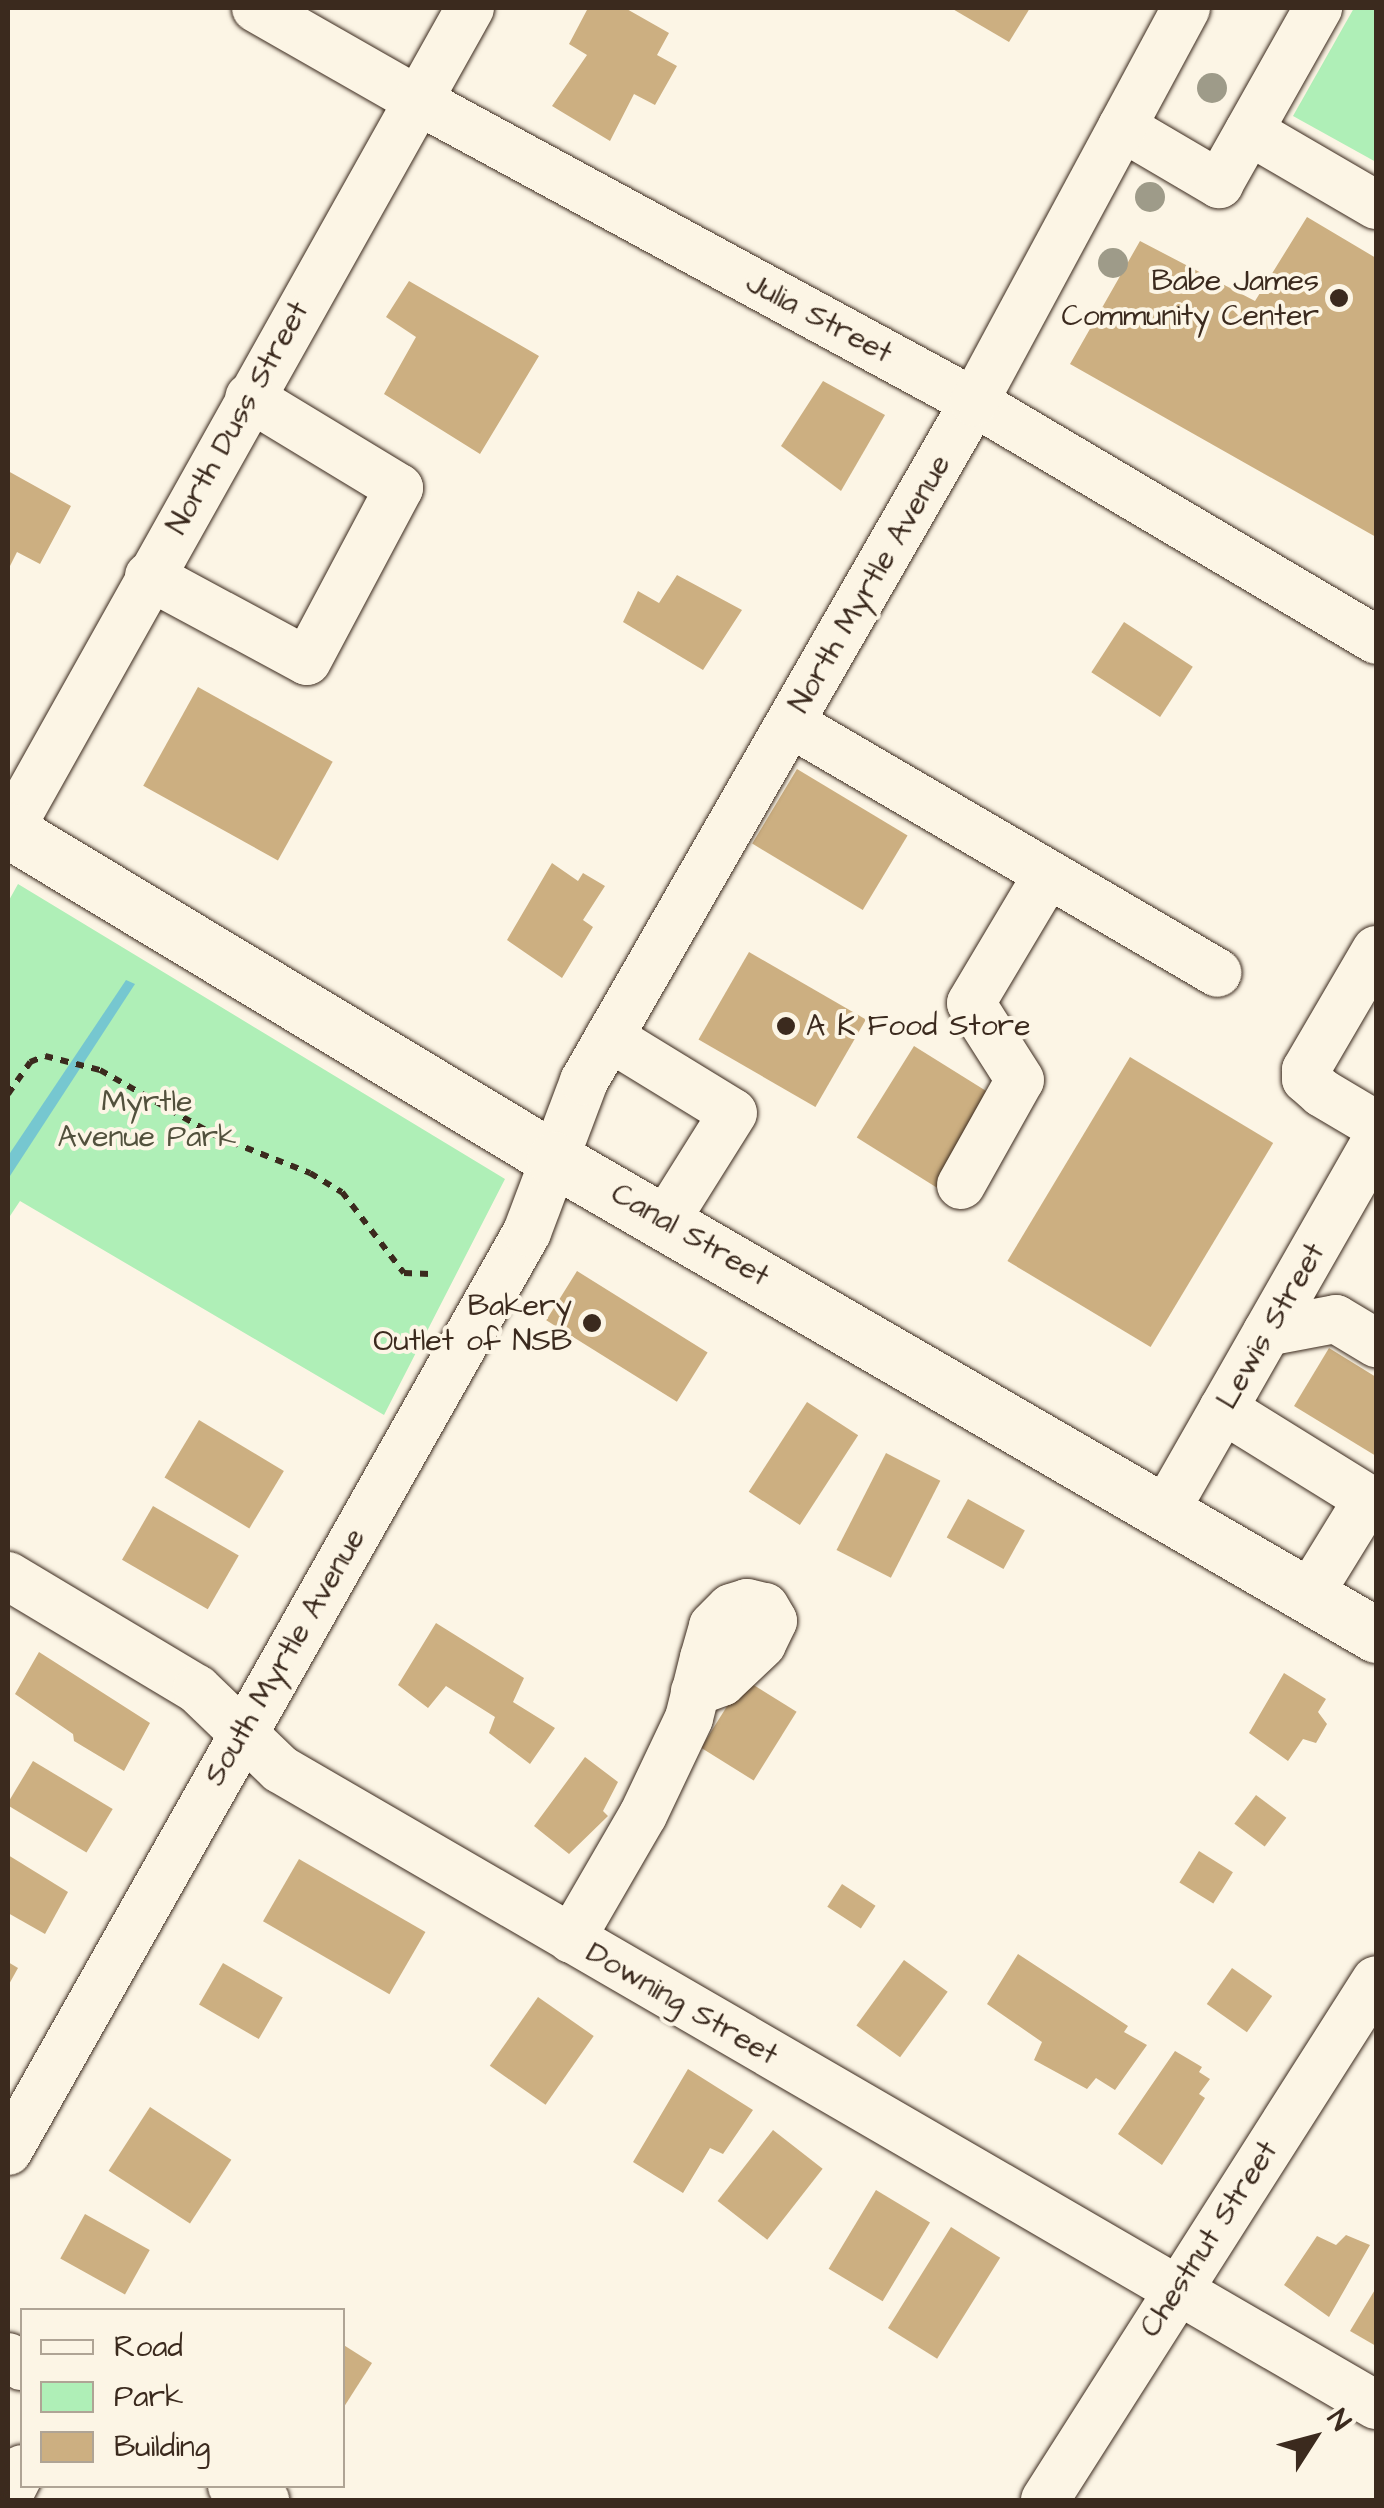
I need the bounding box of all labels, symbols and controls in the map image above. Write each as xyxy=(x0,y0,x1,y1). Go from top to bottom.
place label: Babe James Community Center xyxy=(1061,263,1319,334)
street label: Julia Street xyxy=(740,265,898,371)
marker: Babe James Community Center xyxy=(1328,287,1350,309)
street label: North Duss Street xyxy=(159,295,317,541)
street label: North Myrtle Avenue xyxy=(782,449,958,719)
place label: A K Food Store xyxy=(806,1008,1030,1044)
marker: A K Food Store xyxy=(775,1015,797,1037)
park label: Myrtle Avenue Park xyxy=(58,1084,236,1154)
street label: Canal Street xyxy=(605,1175,775,1295)
street label: Lewis Street xyxy=(1209,1237,1333,1415)
place label: Bakery Outlet of NSB xyxy=(373,1288,572,1358)
marker: Bakery Outlet of NSB xyxy=(581,1312,603,1334)
street label: South Myrtle Avenue xyxy=(197,1522,373,1792)
street label: Downing Street xyxy=(580,1935,784,2073)
street label: Chestnut Street xyxy=(1132,2134,1286,2344)
legend xyxy=(20,2308,345,2488)
text: Road xyxy=(114,2326,183,2368)
text: Park xyxy=(114,2376,183,2418)
north arrow xyxy=(1264,2388,1364,2488)
text: N xyxy=(1318,2402,1360,2439)
text: Building xyxy=(114,2426,210,2468)

